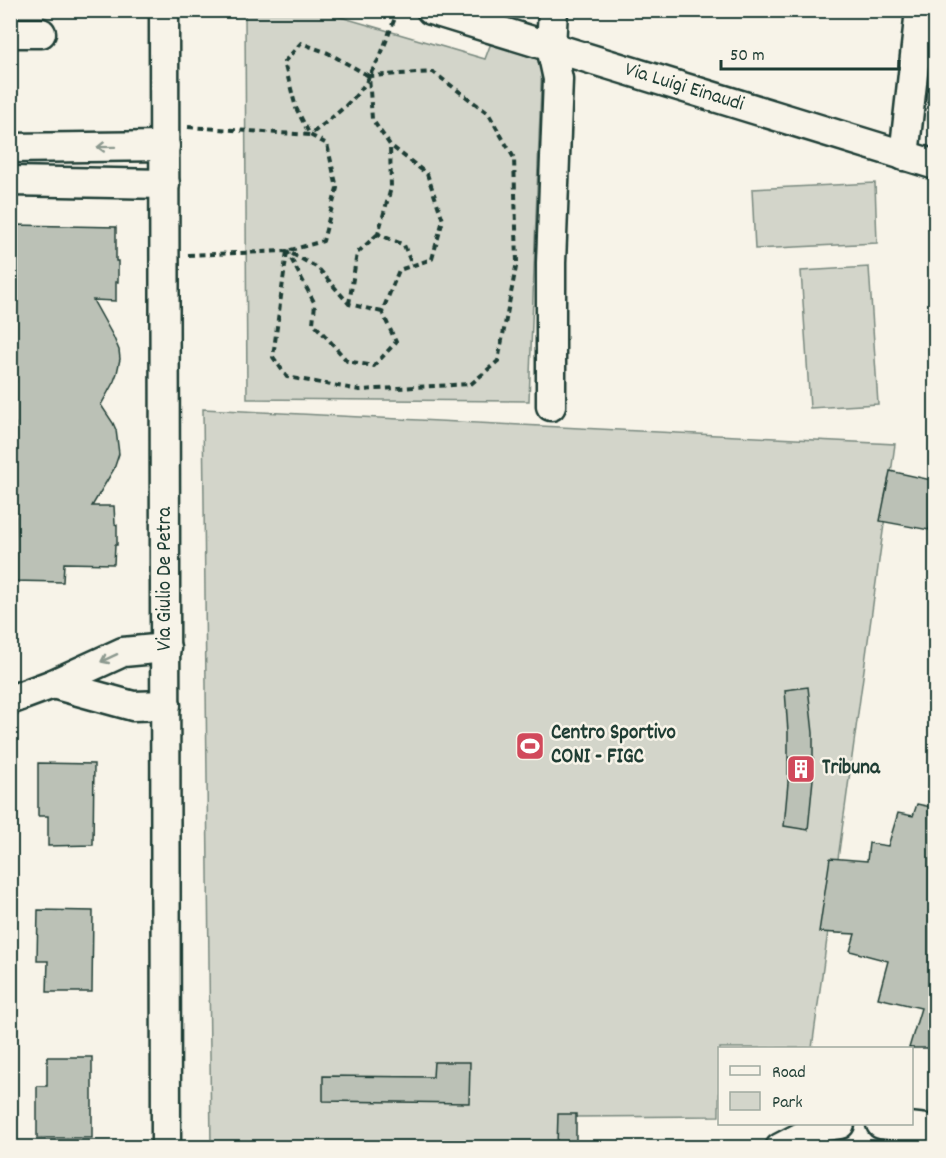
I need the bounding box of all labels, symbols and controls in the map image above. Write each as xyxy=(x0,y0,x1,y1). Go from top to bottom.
scale bar xyxy=(721,33,900,71)
text: 50 m xyxy=(730,44,765,69)
street label: Via Luigi Einaudi xyxy=(621,56,748,120)
one-way arrow xyxy=(97,141,117,153)
street label: Via Giulio De Petra xyxy=(151,506,181,651)
one-way arrow xyxy=(100,653,118,665)
place label: Centro Sportivo CONI - FIGC xyxy=(551,719,676,773)
sports icon: Centro Sportivo CONI - FIGC xyxy=(514,730,546,762)
building icon: Tribuna xyxy=(785,753,817,785)
place label: Tribuna xyxy=(822,754,881,784)
legend xyxy=(718,1047,913,1125)
text: Road xyxy=(772,1061,806,1086)
text: Park xyxy=(772,1091,803,1116)

